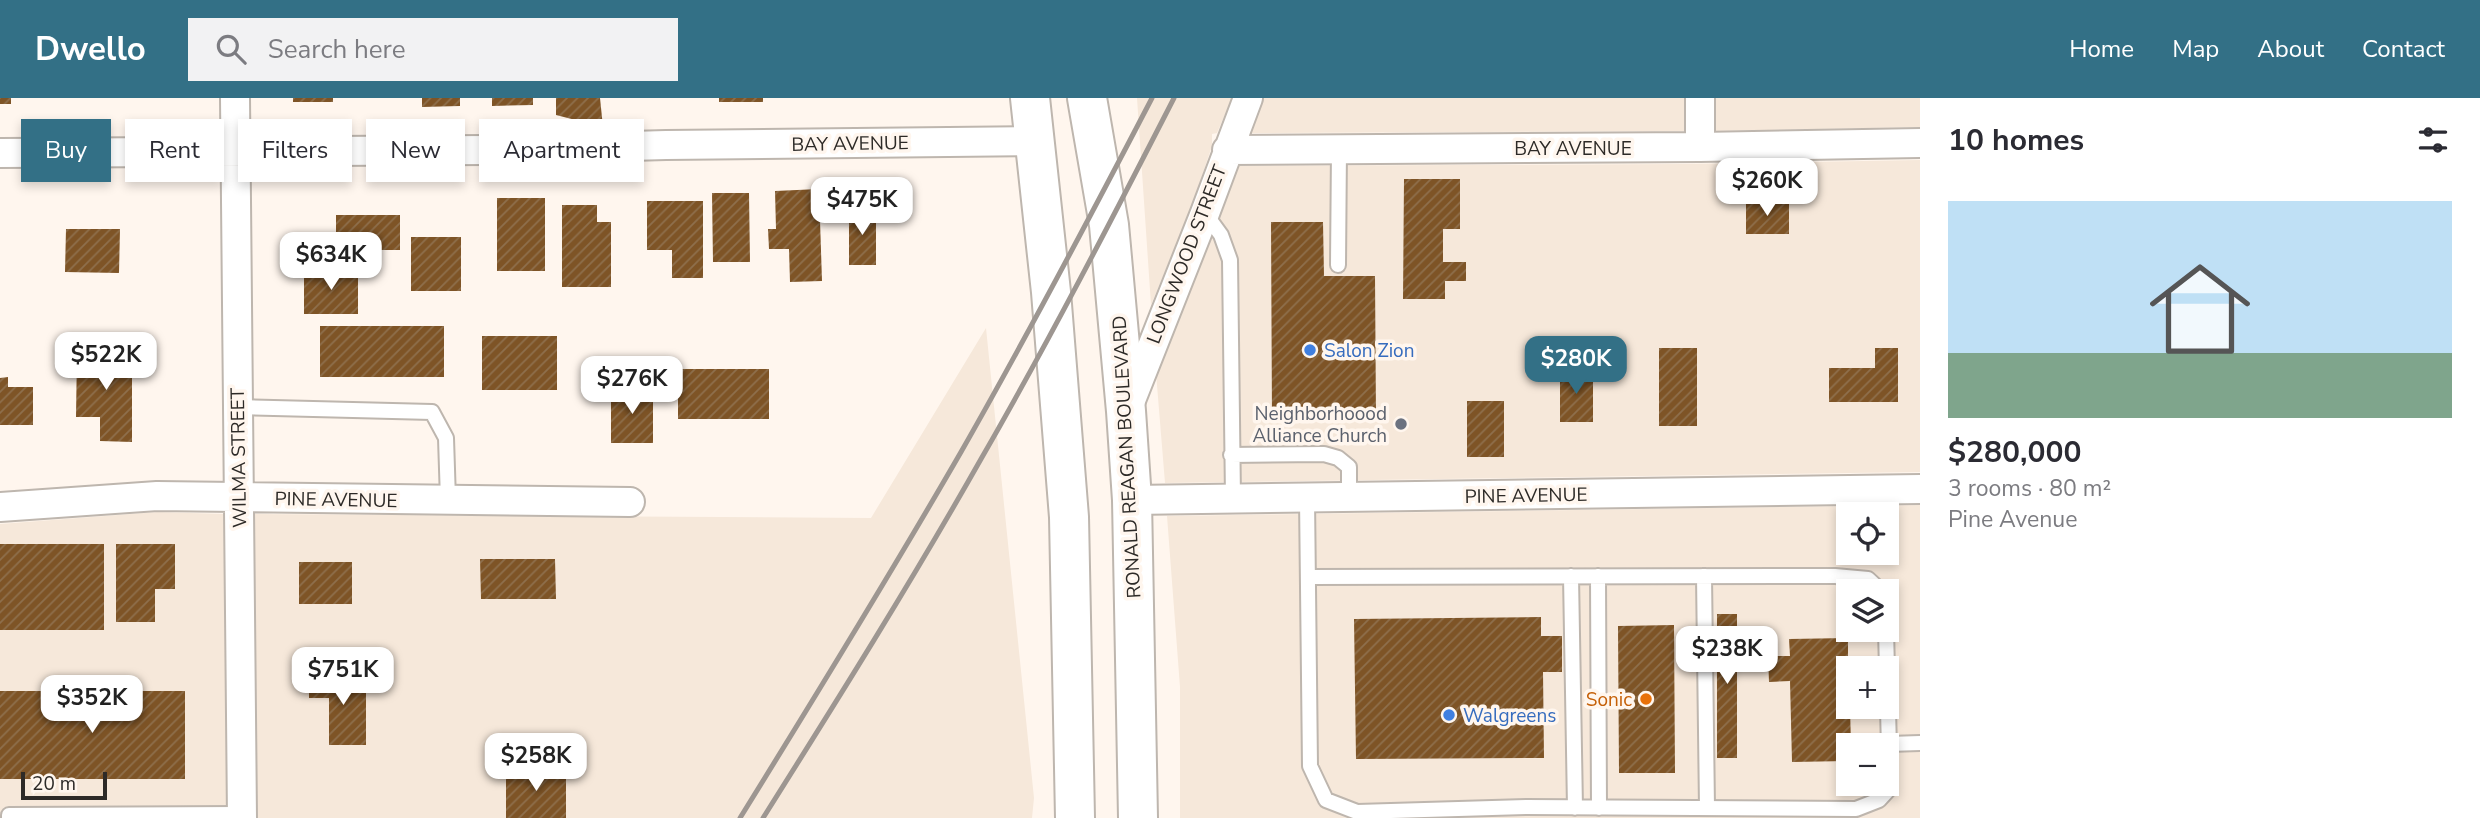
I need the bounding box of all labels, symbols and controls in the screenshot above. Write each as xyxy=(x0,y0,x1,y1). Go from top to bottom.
search box xyxy=(188,18,678,81)
text: Dwello xyxy=(35,27,146,72)
icon: search xyxy=(212,30,250,68)
text: Search here xyxy=(268,32,406,67)
text: Home xyxy=(2069,33,2134,65)
text: Map xyxy=(2172,33,2219,65)
text: About xyxy=(2257,33,2324,65)
text: Contact xyxy=(2362,33,2445,65)
chip: Buy xyxy=(21,119,111,182)
chip: Rent xyxy=(125,119,224,182)
chip: Filters xyxy=(238,119,352,182)
chip: New xyxy=(366,119,465,182)
chip: Apartment xyxy=(479,119,644,182)
text: 10 homes xyxy=(1948,120,2084,161)
icon: filters xyxy=(2414,121,2452,159)
street label: BAY AVENUE xyxy=(791,130,909,158)
street label: BAY AVENUE xyxy=(1514,136,1632,162)
pin: $260K xyxy=(1718,158,1816,218)
street label: LONGWOOD STREET xyxy=(1141,161,1233,347)
text: $260K xyxy=(1732,165,1802,196)
pin: $475K xyxy=(813,178,911,237)
text: $475K xyxy=(827,184,897,215)
pin: $634K xyxy=(282,232,380,292)
text: $634K xyxy=(296,239,366,270)
icon: home xyxy=(2137,246,2263,372)
street label: RONALD REAGAN BOULEVARD xyxy=(1107,315,1147,599)
pin: $522K xyxy=(57,332,155,392)
pin: $280K xyxy=(1527,336,1625,396)
place label: Salon Zion xyxy=(1324,338,1414,364)
text: $522K xyxy=(71,339,141,370)
marker: Salon Zion xyxy=(1302,342,1318,358)
text: $280K xyxy=(1541,343,1611,374)
pin: $276K xyxy=(583,356,681,416)
text: $276K xyxy=(597,363,667,394)
street label: WILMA STREET xyxy=(225,387,253,528)
place label: Neighborhoood Alliance Church xyxy=(1253,401,1387,449)
marker: Neighborhoood Alliance Church xyxy=(1393,416,1409,432)
text: $280,000 xyxy=(1948,432,2081,473)
text: 3 rooms · 80 m² xyxy=(1948,473,2111,504)
street label: PINE AVENUE xyxy=(1464,482,1588,510)
street label: PINE AVENUE xyxy=(274,486,398,514)
map controls xyxy=(1836,502,1899,796)
button: locate xyxy=(1836,502,1899,565)
text: Pine Avenue xyxy=(1948,504,2077,535)
button: layers xyxy=(1836,579,1899,642)
pin: $238K xyxy=(1678,626,1776,686)
text: $238K xyxy=(1692,633,1762,664)
pin: $751K xyxy=(294,648,392,707)
text: $751K xyxy=(308,654,378,685)
button: + xyxy=(1836,656,1899,719)
pin: $352K xyxy=(43,676,141,735)
text: $352K xyxy=(57,682,127,713)
place label: Sonic xyxy=(1586,687,1632,713)
marker: Sonic xyxy=(1638,691,1654,707)
place label: Walgreens xyxy=(1463,703,1556,729)
marker: Walgreens xyxy=(1441,707,1457,723)
button: − xyxy=(1836,733,1899,796)
pin: $258K xyxy=(487,734,585,793)
text: $258K xyxy=(501,740,571,771)
scale bar xyxy=(21,769,107,801)
text: 20 m xyxy=(32,771,76,797)

